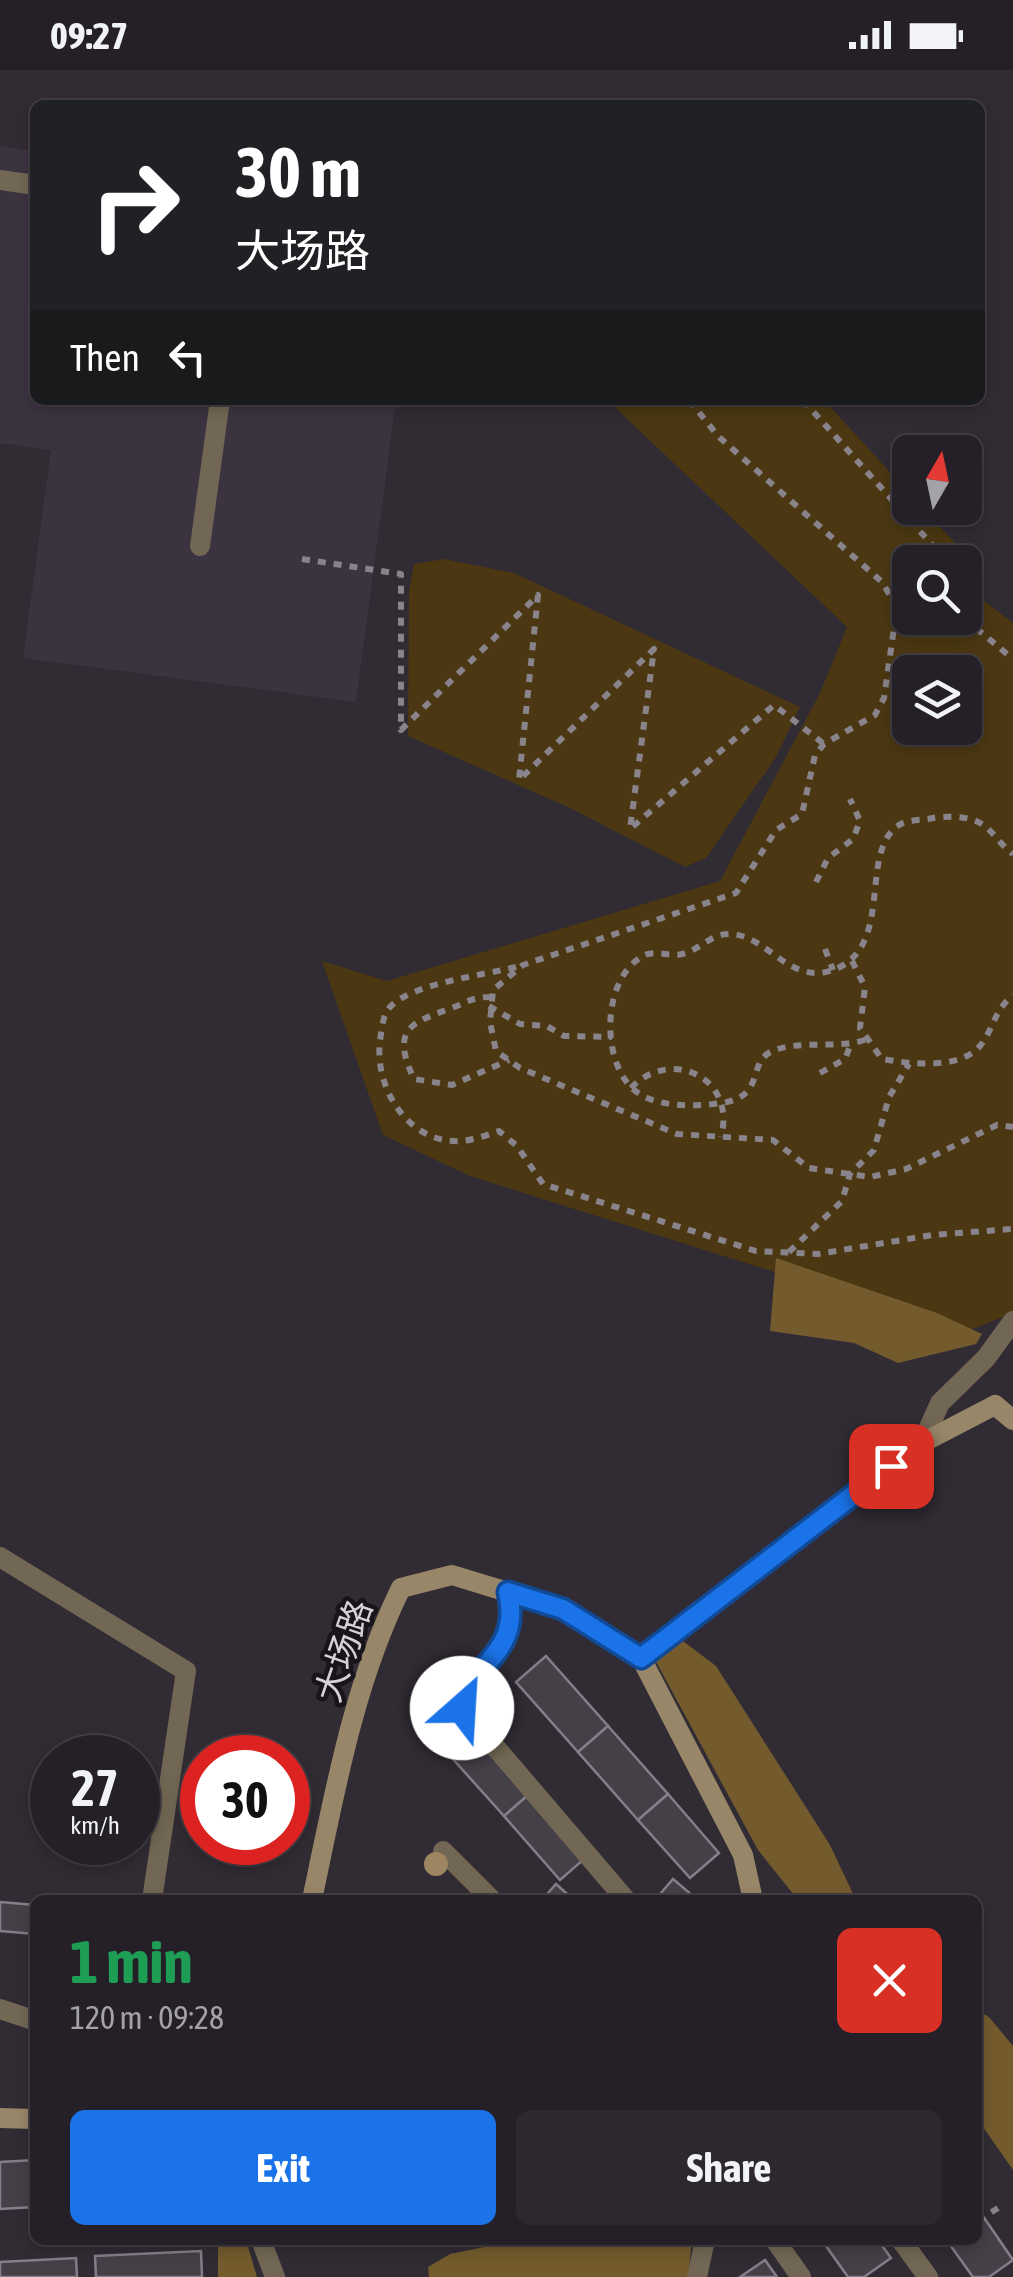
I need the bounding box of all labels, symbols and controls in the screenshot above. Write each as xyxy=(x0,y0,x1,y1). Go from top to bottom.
text: 09:27 xyxy=(50,14,128,57)
text: 30 m xyxy=(235,132,361,212)
icon: right xyxy=(70,140,200,270)
text: 大场路 xyxy=(235,225,370,277)
icon: left xyxy=(160,330,215,385)
text: Then xyxy=(70,336,140,379)
north arrow xyxy=(892,435,982,525)
map controls xyxy=(892,435,982,745)
button: search xyxy=(892,545,982,635)
button: layers xyxy=(892,655,982,745)
pin xyxy=(849,1424,934,1509)
icon: arrive xyxy=(864,1439,919,1494)
street label: 大场路 xyxy=(307,1595,379,1707)
position arrow xyxy=(410,1656,514,1760)
speed limit sign: 30 xyxy=(180,1735,310,1865)
text: 27 xyxy=(71,1759,118,1817)
text: km/h xyxy=(70,1811,120,1839)
text: 1 min xyxy=(70,1927,193,1996)
button: close xyxy=(837,1928,942,2033)
text: 120 m · 09:28 xyxy=(70,1999,224,2036)
button: Exit xyxy=(70,2110,496,2225)
button: Share xyxy=(516,2110,942,2225)

